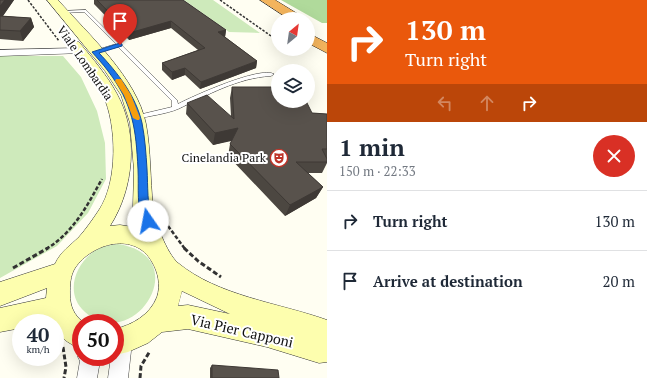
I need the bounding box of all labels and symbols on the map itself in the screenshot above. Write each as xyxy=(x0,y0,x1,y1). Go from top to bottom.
pin xyxy=(103,4,137,45)
north arrow xyxy=(271,12,315,56)
street label: Viale Lombardia xyxy=(54,23,117,103)
theatre icon: Cinelandia Park xyxy=(269,148,289,168)
place label: Cinelandia Park xyxy=(181,150,267,165)
position arrow xyxy=(127,200,169,242)
street label: Via Pier Capponi xyxy=(189,309,295,352)
speed limit sign: 50 xyxy=(72,314,124,366)

